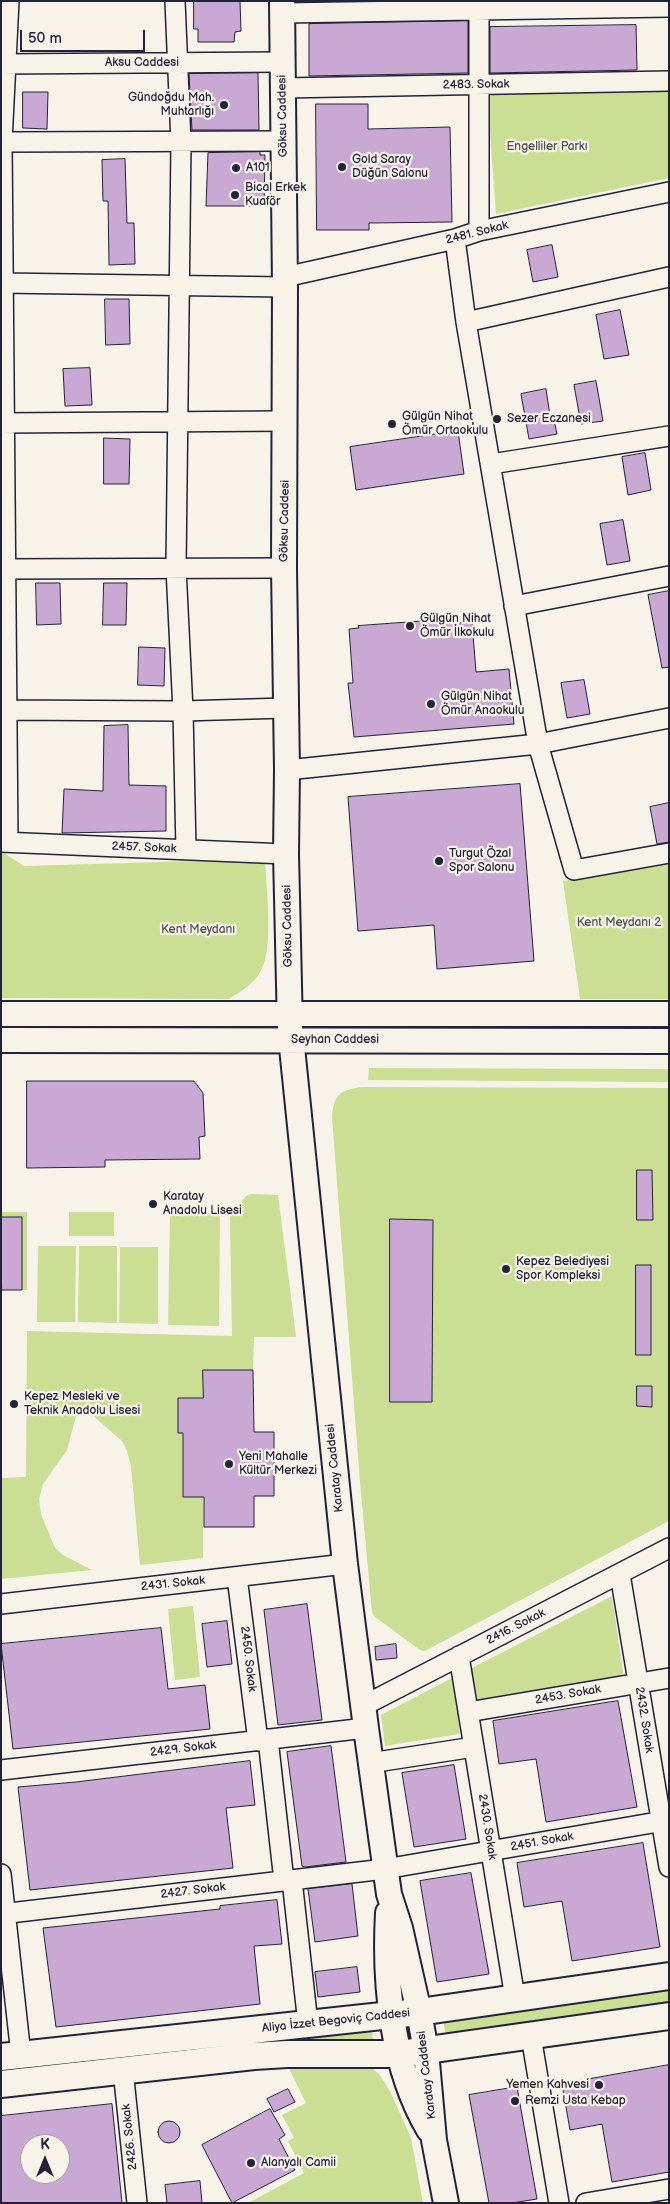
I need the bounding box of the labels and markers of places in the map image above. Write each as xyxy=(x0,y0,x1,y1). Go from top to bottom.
place label: Gündoğdu Mah. Muhtarlığı xyxy=(128,91,214,119)
marker: Gündoğdu Mah. Muhtarlığı xyxy=(218,99,230,111)
place label: Gold Saray Düğün Salonu xyxy=(352,153,428,181)
place label: A101 xyxy=(246,161,270,175)
marker: Gold Saray Düğün Salonu xyxy=(336,161,348,173)
marker: A101 xyxy=(230,162,242,174)
place label: Bical Erkek Kuaför xyxy=(245,181,306,209)
marker: Bical Erkek Kuaför xyxy=(229,189,241,201)
place label: Gülgün Nihat Ömür Ortaokulu xyxy=(402,410,488,438)
place label: Sezer Eczanesi xyxy=(507,412,591,426)
marker: Sezer Eczanesi xyxy=(491,413,503,425)
marker: Gülgün Nihat Ömür Ortaokulu xyxy=(386,418,398,430)
place label: Gülgün Nihat Ömür İlkokulu xyxy=(420,612,494,640)
marker: Gülgün Nihat Ömür İlkokulu xyxy=(404,620,416,632)
place label: Gülgün Nihat Ömür Anaokulu xyxy=(441,690,524,718)
marker: Gülgün Nihat Ömür Anaokulu xyxy=(425,698,437,710)
place label: Turgut Özal Spor Salonu xyxy=(449,847,514,875)
marker: Turgut Özal Spor Salonu xyxy=(433,855,445,867)
place label: Karatay Anadolu Lisesi xyxy=(163,1190,242,1218)
marker: Karatay Anadolu Lisesi xyxy=(147,1198,159,1210)
place label: Kepez Belediyesi Spor Kompleksi xyxy=(516,1255,609,1283)
marker: Kepez Belediyesi Spor Kompleksi xyxy=(500,1263,512,1275)
place label: Kepez Mesleki ve Teknik Anadolu Lisesi xyxy=(24,1390,140,1418)
marker: Kepez Mesleki ve Teknik Anadolu Lisesi xyxy=(8,1398,20,1410)
place label: Yeni Mahalle Kültür Merkezi xyxy=(239,1450,317,1478)
marker: Yeni Mahalle Kültür Merkezi xyxy=(223,1458,235,1470)
place label: Yemen Kahvesi xyxy=(506,2078,589,2092)
marker: Yemen Kahvesi xyxy=(593,2079,605,2091)
place label: Remzi Usta Kebap xyxy=(525,2094,626,2108)
marker: Remzi Usta Kebap xyxy=(509,2095,521,2107)
place label: Alanyalı Camii xyxy=(261,2156,336,2170)
marker: Alanyalı Camii xyxy=(245,2157,257,2169)

